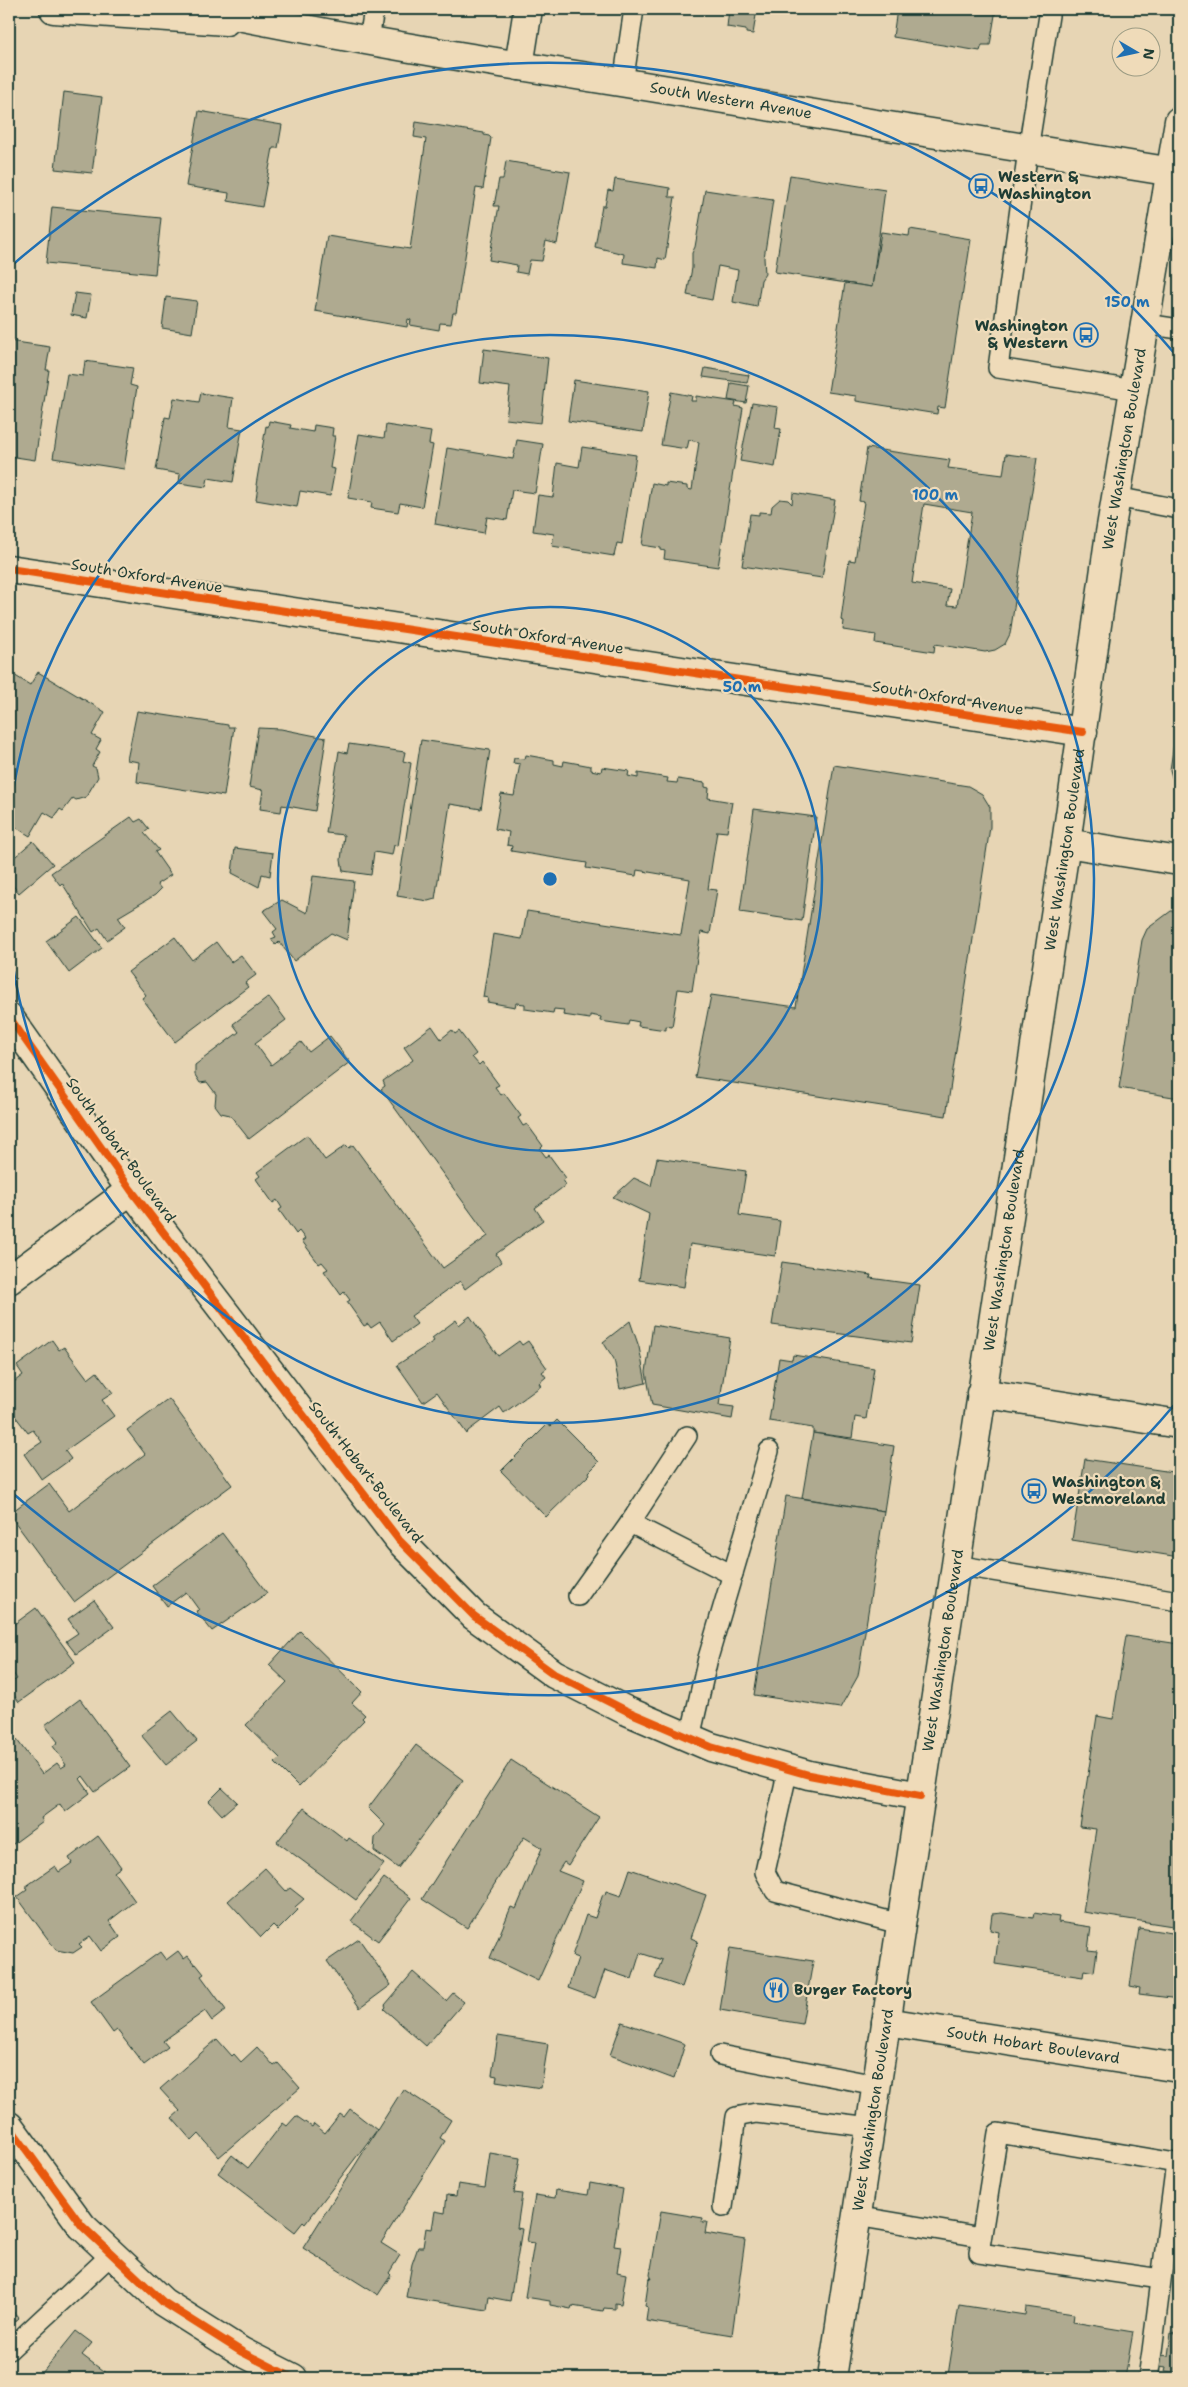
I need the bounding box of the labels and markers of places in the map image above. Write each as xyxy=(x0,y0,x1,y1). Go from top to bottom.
place label: Western & Washington xyxy=(998,167,1091,204)
bus stop icon: Western & Washington xyxy=(968,173,994,199)
place label: Washington & Western xyxy=(975,316,1068,353)
bus stop icon: Washington & Western xyxy=(1073,322,1099,348)
centre of rings xyxy=(541,870,559,888)
place label: Washington & Westmoreland xyxy=(1052,1472,1166,1509)
bus stop icon: Washington & Westmoreland xyxy=(1021,1478,1047,1504)
restaurant icon: Burger Factory xyxy=(763,1977,789,2003)
place label: Burger Factory xyxy=(794,1980,912,2000)

